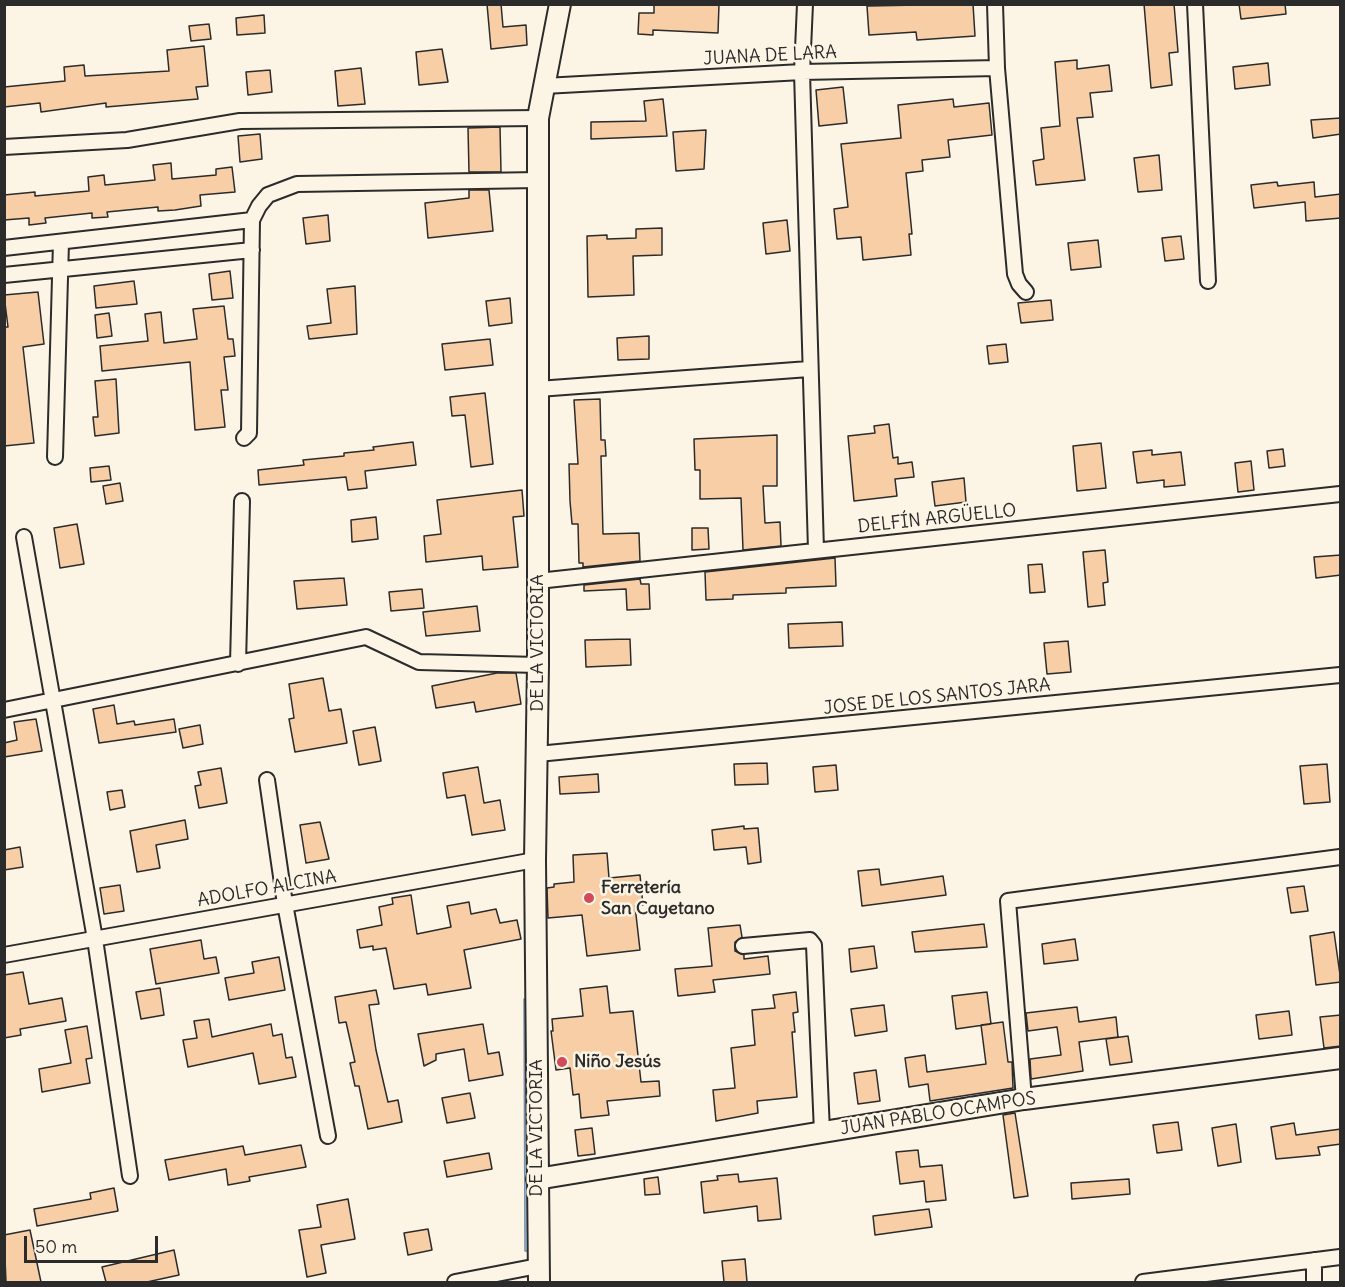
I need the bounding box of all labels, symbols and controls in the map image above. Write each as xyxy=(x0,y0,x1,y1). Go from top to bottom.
street label: JUANA DE LARA xyxy=(703,42,837,70)
street label: DELFÍN ARGÜELLO xyxy=(857,500,1017,538)
street label: DE LA VICTORIA xyxy=(527,574,549,712)
street label: JOSE DE LOS SANTOS JARA xyxy=(822,674,1052,720)
street label: ADOLFO ALCINA xyxy=(196,866,338,912)
place label: Ferretería San Cayetano xyxy=(601,877,715,920)
marker: Ferretería San Cayetano xyxy=(582,891,596,905)
place label: Niño Jesús xyxy=(574,1051,661,1073)
marker: Niño Jesús xyxy=(555,1055,569,1069)
street label: DE LA VICTORIA xyxy=(526,1059,548,1197)
street label: JUAN PABLO OCAMPOS xyxy=(839,1088,1037,1140)
scale bar xyxy=(27,1224,160,1262)
text: 50 m xyxy=(35,1235,77,1258)

